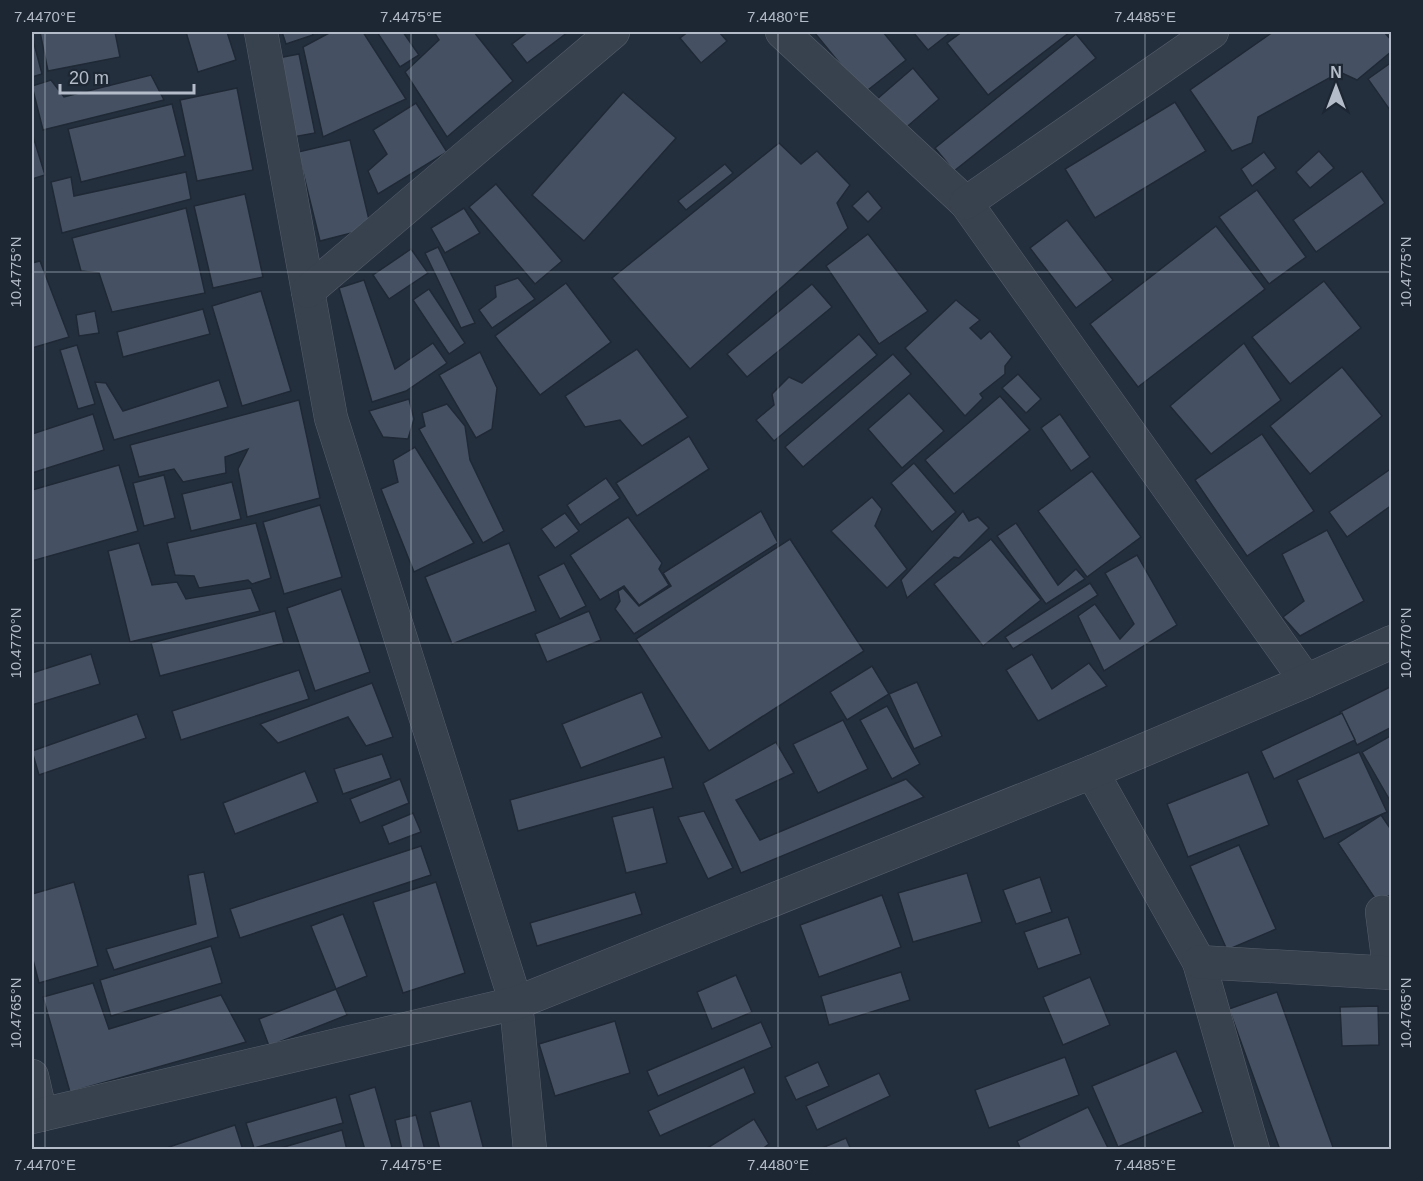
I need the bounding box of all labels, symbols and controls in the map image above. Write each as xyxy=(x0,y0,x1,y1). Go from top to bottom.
text: 7.4470°E xyxy=(14,8,76,25)
text: 7.4475°E xyxy=(380,8,442,25)
text: 7.4480°E xyxy=(747,8,809,25)
text: 7.4485°E xyxy=(1114,8,1176,25)
scale bar xyxy=(60,57,194,95)
north arrow xyxy=(1306,57,1366,117)
text: N xyxy=(1330,64,1342,81)
text: 20 m xyxy=(69,68,109,88)
text: 10.4775°N xyxy=(7,236,24,308)
text: 10.4775°N xyxy=(1397,236,1414,308)
text: 10.4770°N xyxy=(7,607,24,679)
text: 10.4770°N xyxy=(1397,607,1414,679)
text: 10.4765°N xyxy=(7,977,24,1049)
text: 10.4765°N xyxy=(1397,977,1414,1049)
text: 7.4470°E xyxy=(14,1156,76,1173)
text: 7.4475°E xyxy=(380,1156,442,1173)
text: 7.4480°E xyxy=(747,1156,809,1173)
text: 7.4485°E xyxy=(1114,1156,1176,1173)

